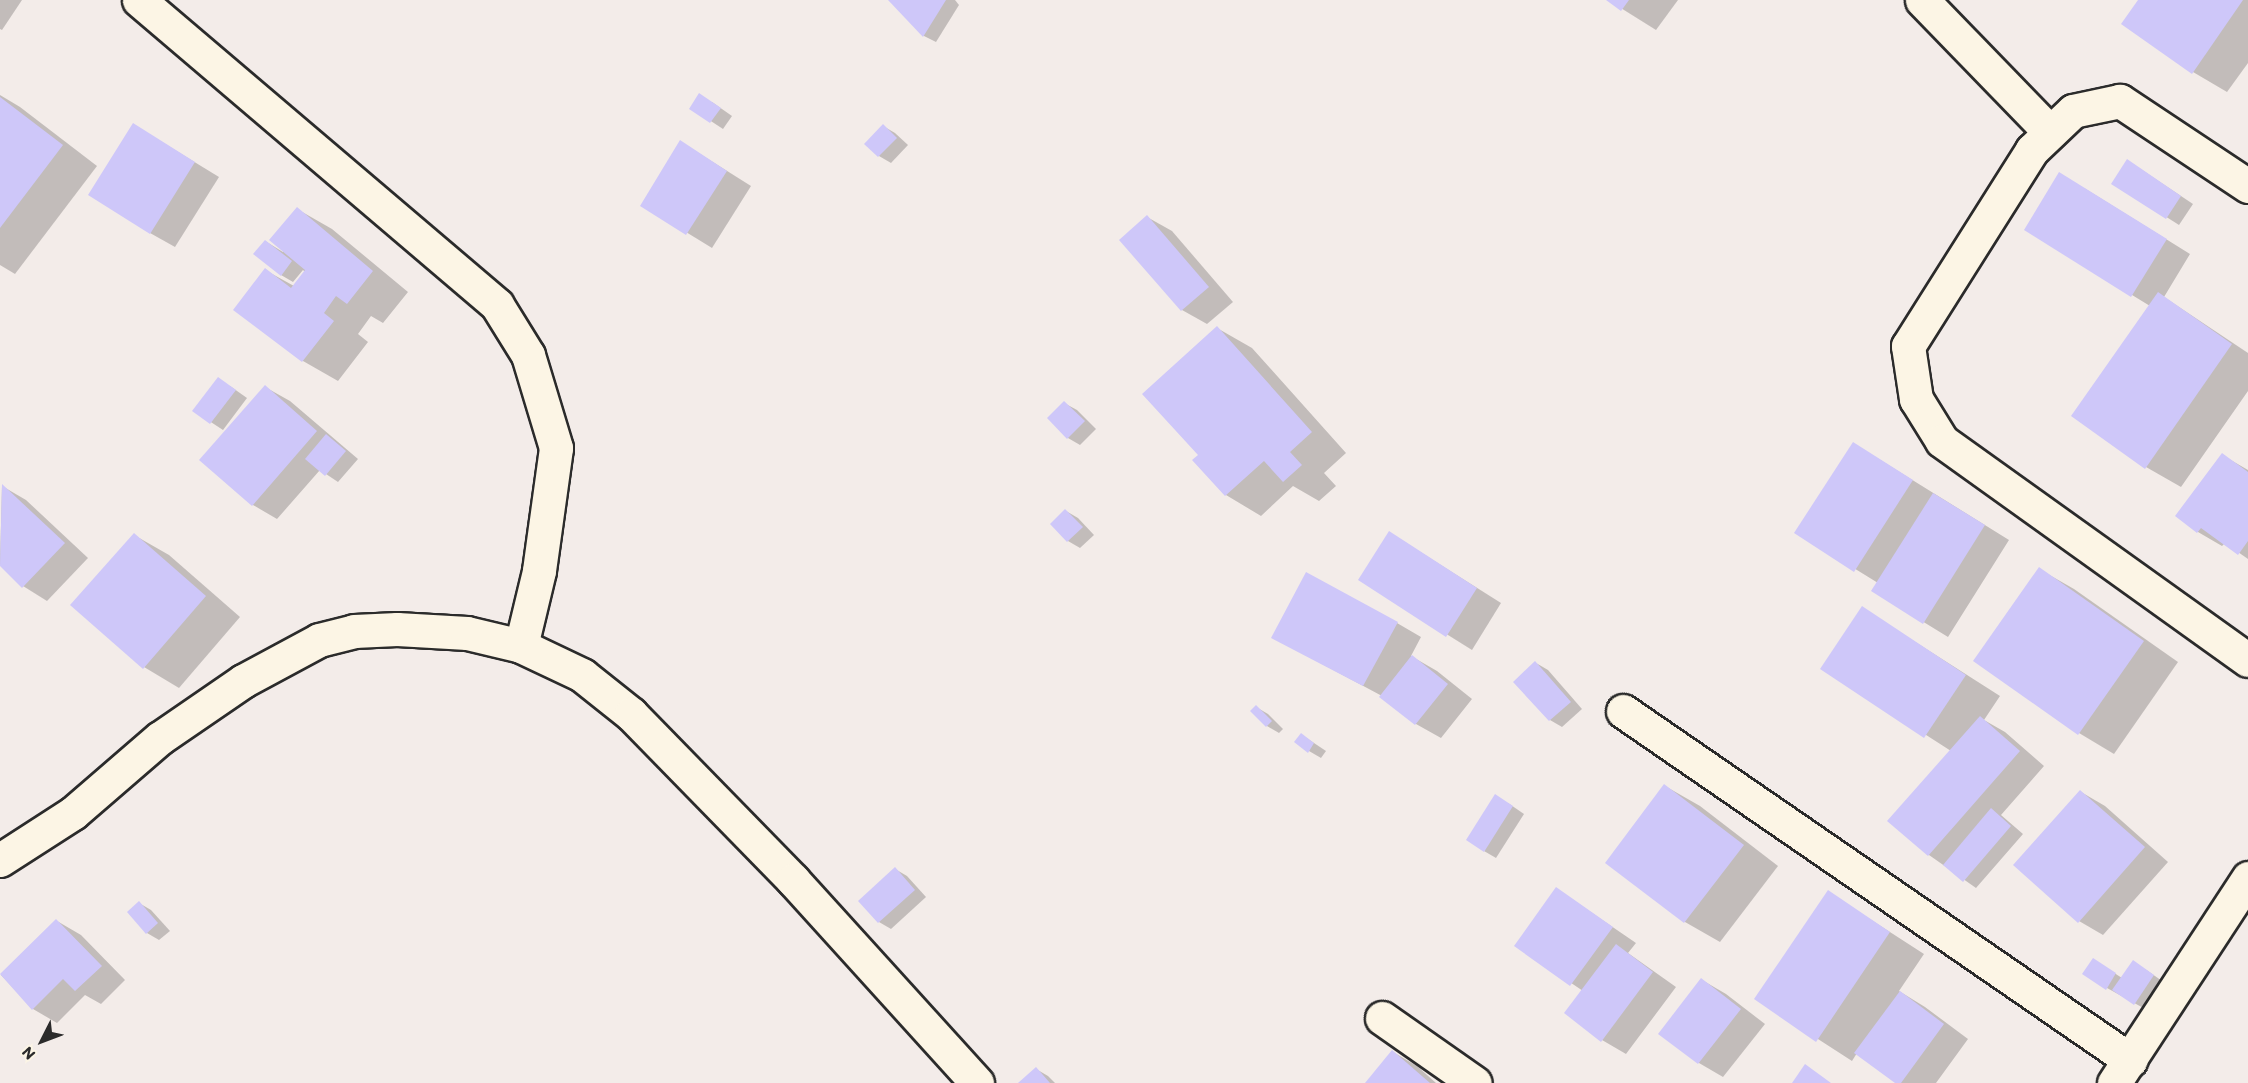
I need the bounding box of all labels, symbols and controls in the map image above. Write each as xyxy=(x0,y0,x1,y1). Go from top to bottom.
north arrow xyxy=(12,1011,72,1071)
text: N xyxy=(18,1043,39,1064)

